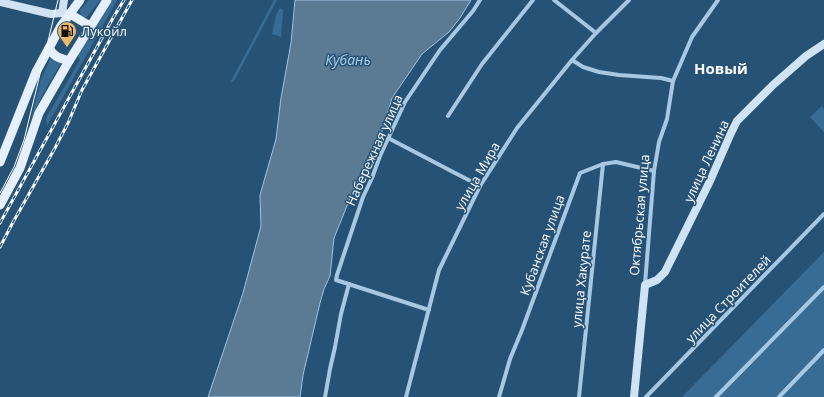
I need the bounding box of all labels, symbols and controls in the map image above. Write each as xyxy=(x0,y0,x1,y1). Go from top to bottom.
fuel station icon: Лукойл xyxy=(56,20,78,48)
place label: Лукойл xyxy=(81,22,127,40)
water label: Кубань xyxy=(325,50,371,69)
district label: Новый xyxy=(694,58,748,78)
street label: Набережная улица xyxy=(341,91,407,209)
street label: улица Ленина xyxy=(679,117,733,205)
street label: улица Мира xyxy=(450,139,504,213)
street label: Октябрьская улица xyxy=(625,154,653,276)
street label: Кубанская улица xyxy=(515,192,569,298)
street label: улица Хакурате xyxy=(567,230,595,328)
street label: улица Строителей xyxy=(681,251,775,347)

